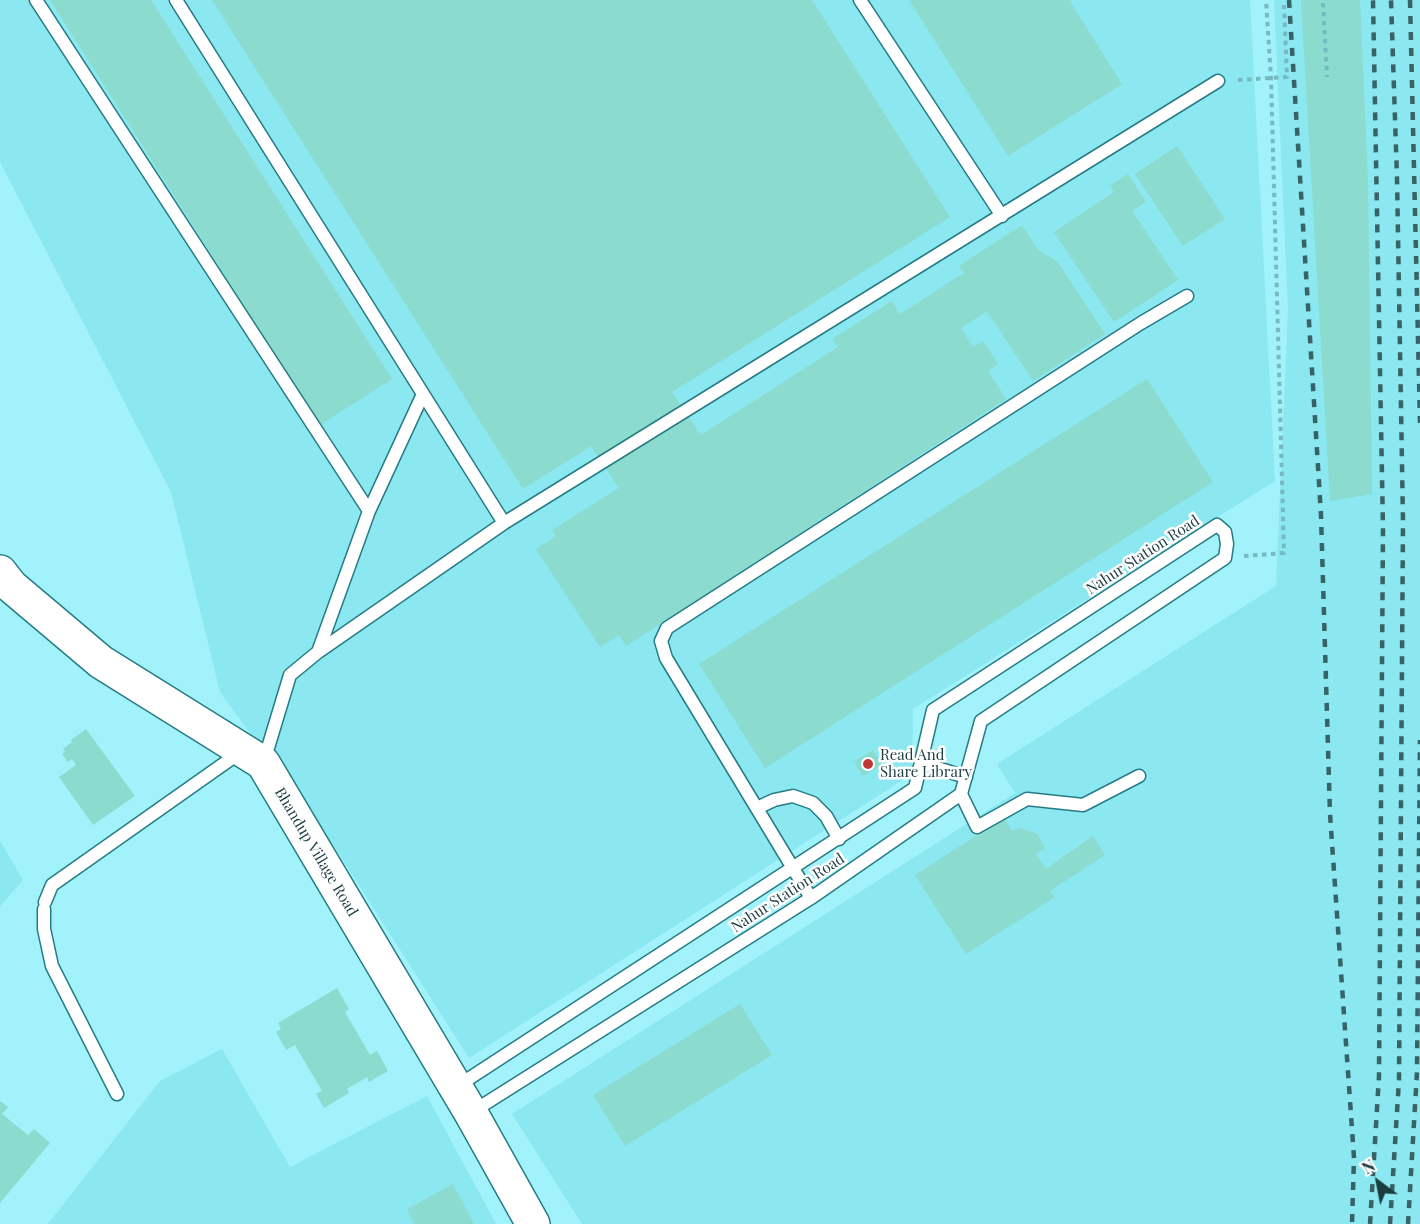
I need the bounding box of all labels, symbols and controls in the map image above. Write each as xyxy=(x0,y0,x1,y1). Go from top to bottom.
street label: Nahur Station Road xyxy=(1083,512,1203,598)
place label: Read And Share Library xyxy=(880,746,972,781)
marker: Read And Share Library xyxy=(861,757,875,771)
street label: Bhandup Village Road xyxy=(270,784,362,920)
street label: Nahur Station Road xyxy=(728,850,848,936)
north arrow xyxy=(1348,1152,1408,1212)
text: N xyxy=(1358,1154,1379,1178)

